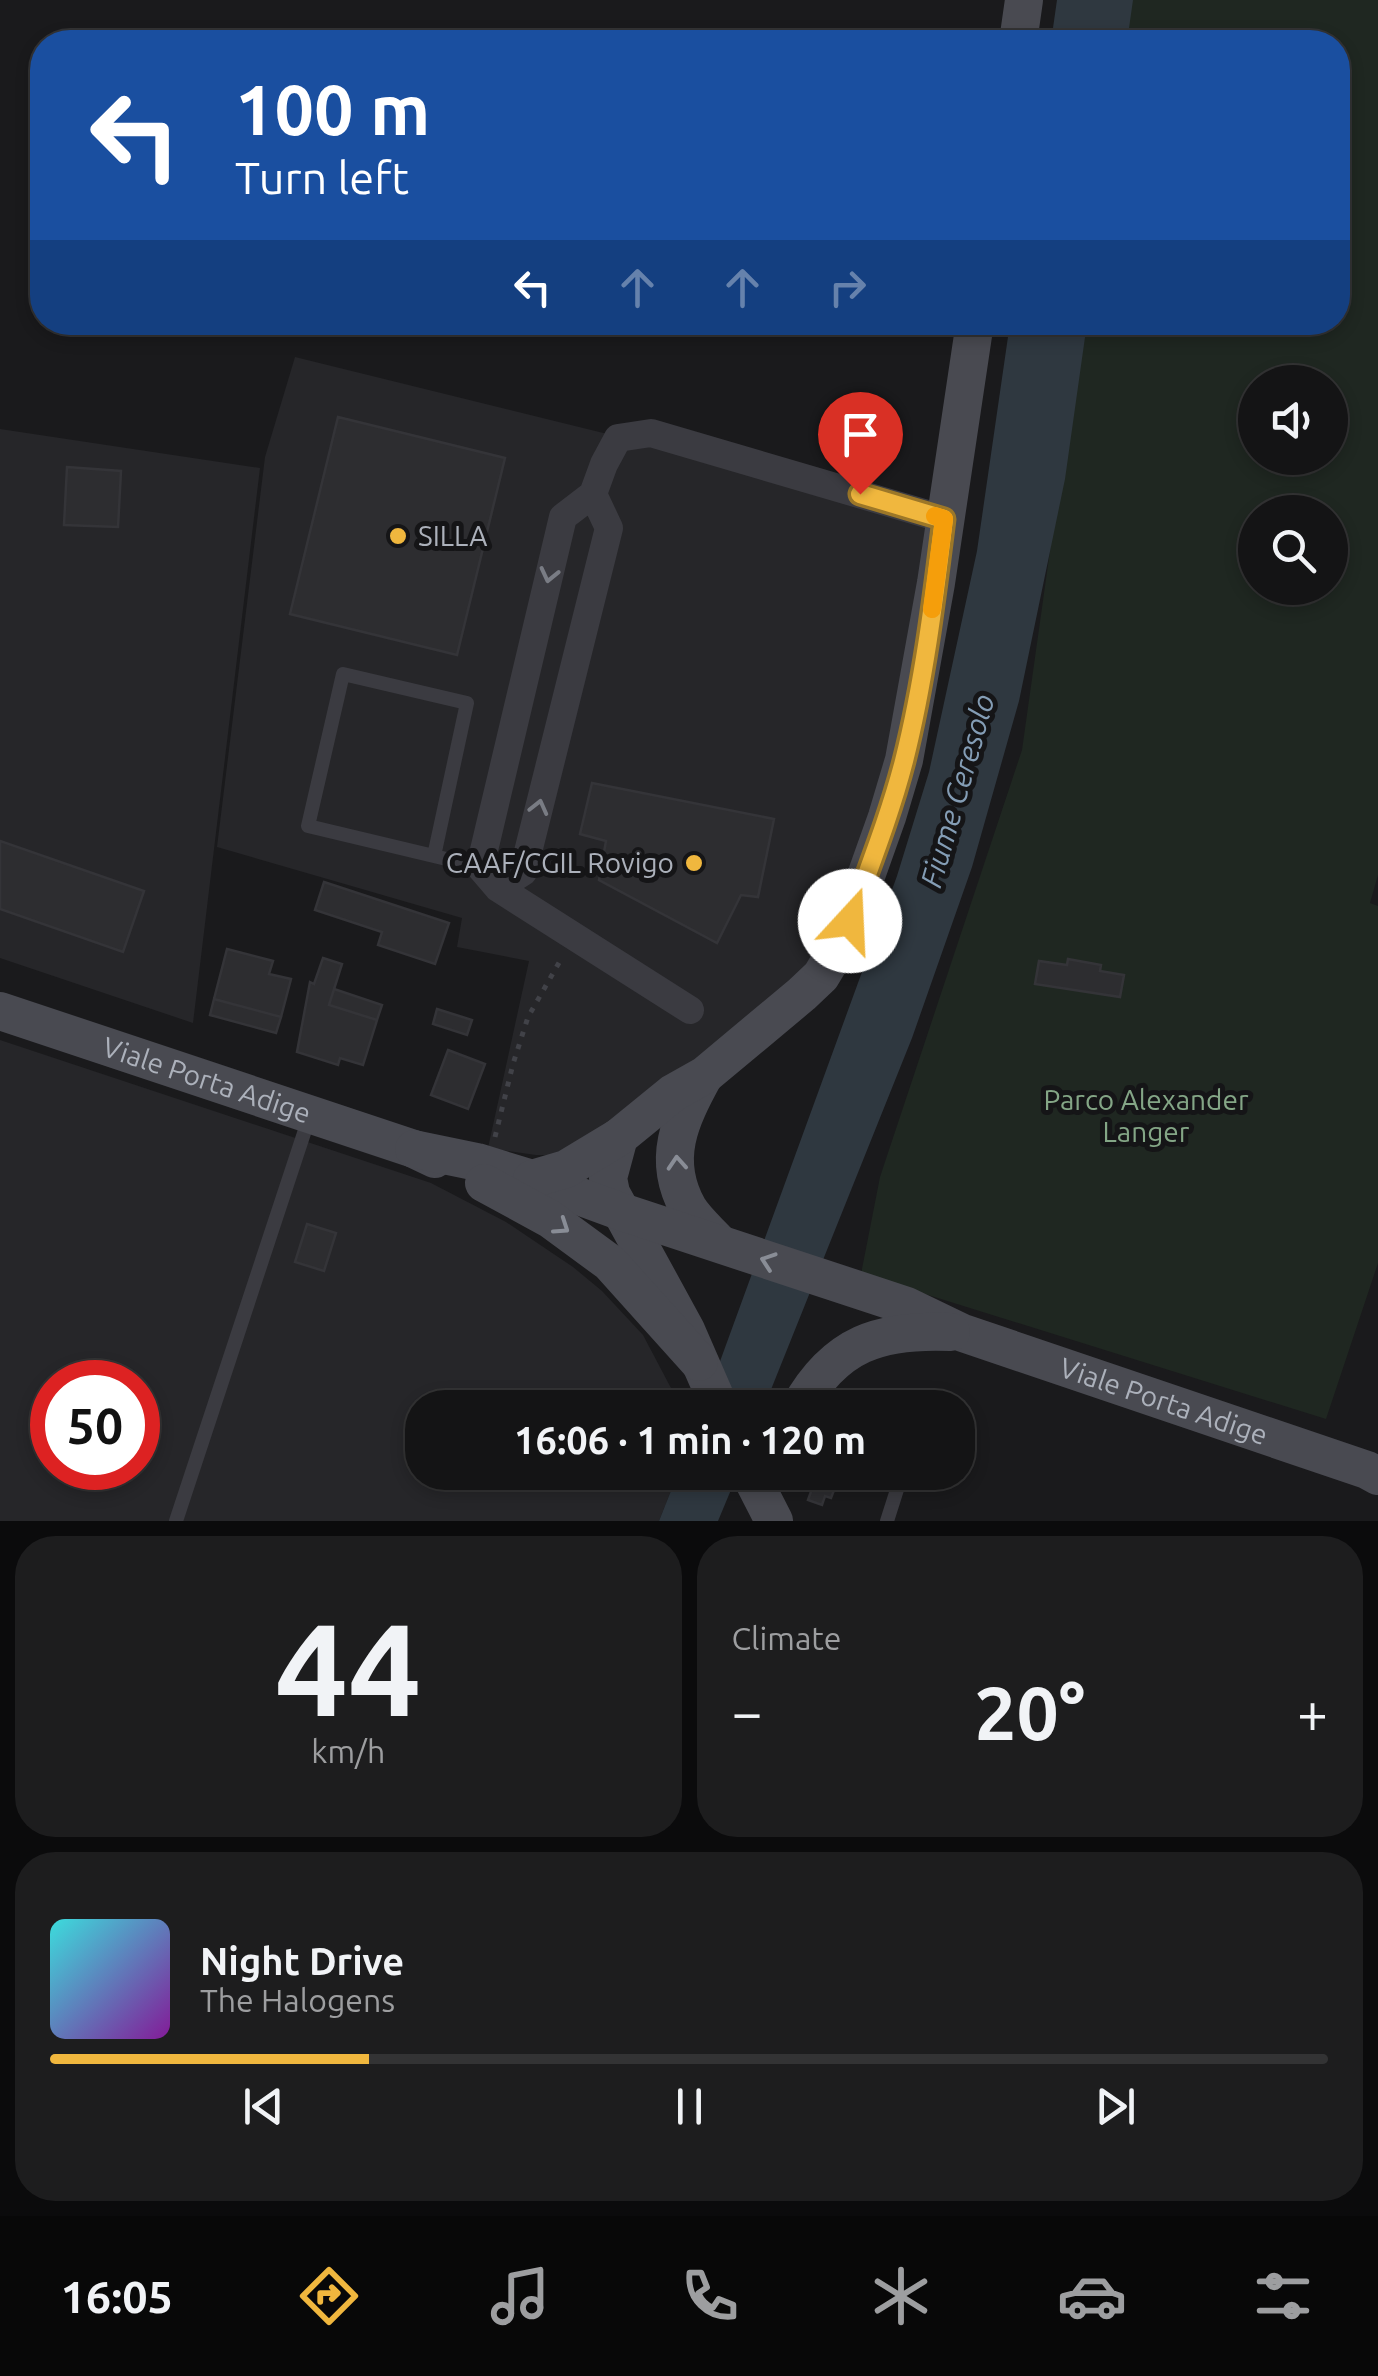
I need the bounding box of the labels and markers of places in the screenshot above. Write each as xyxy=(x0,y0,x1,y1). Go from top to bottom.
pin xyxy=(818,392,903,495)
place label: SILLA xyxy=(418,520,487,551)
marker: SILLA xyxy=(387,525,409,547)
place label: CAAF/CGIL Rovigo xyxy=(446,847,674,878)
marker: CAAF/CGIL Rovigo xyxy=(683,852,705,874)

